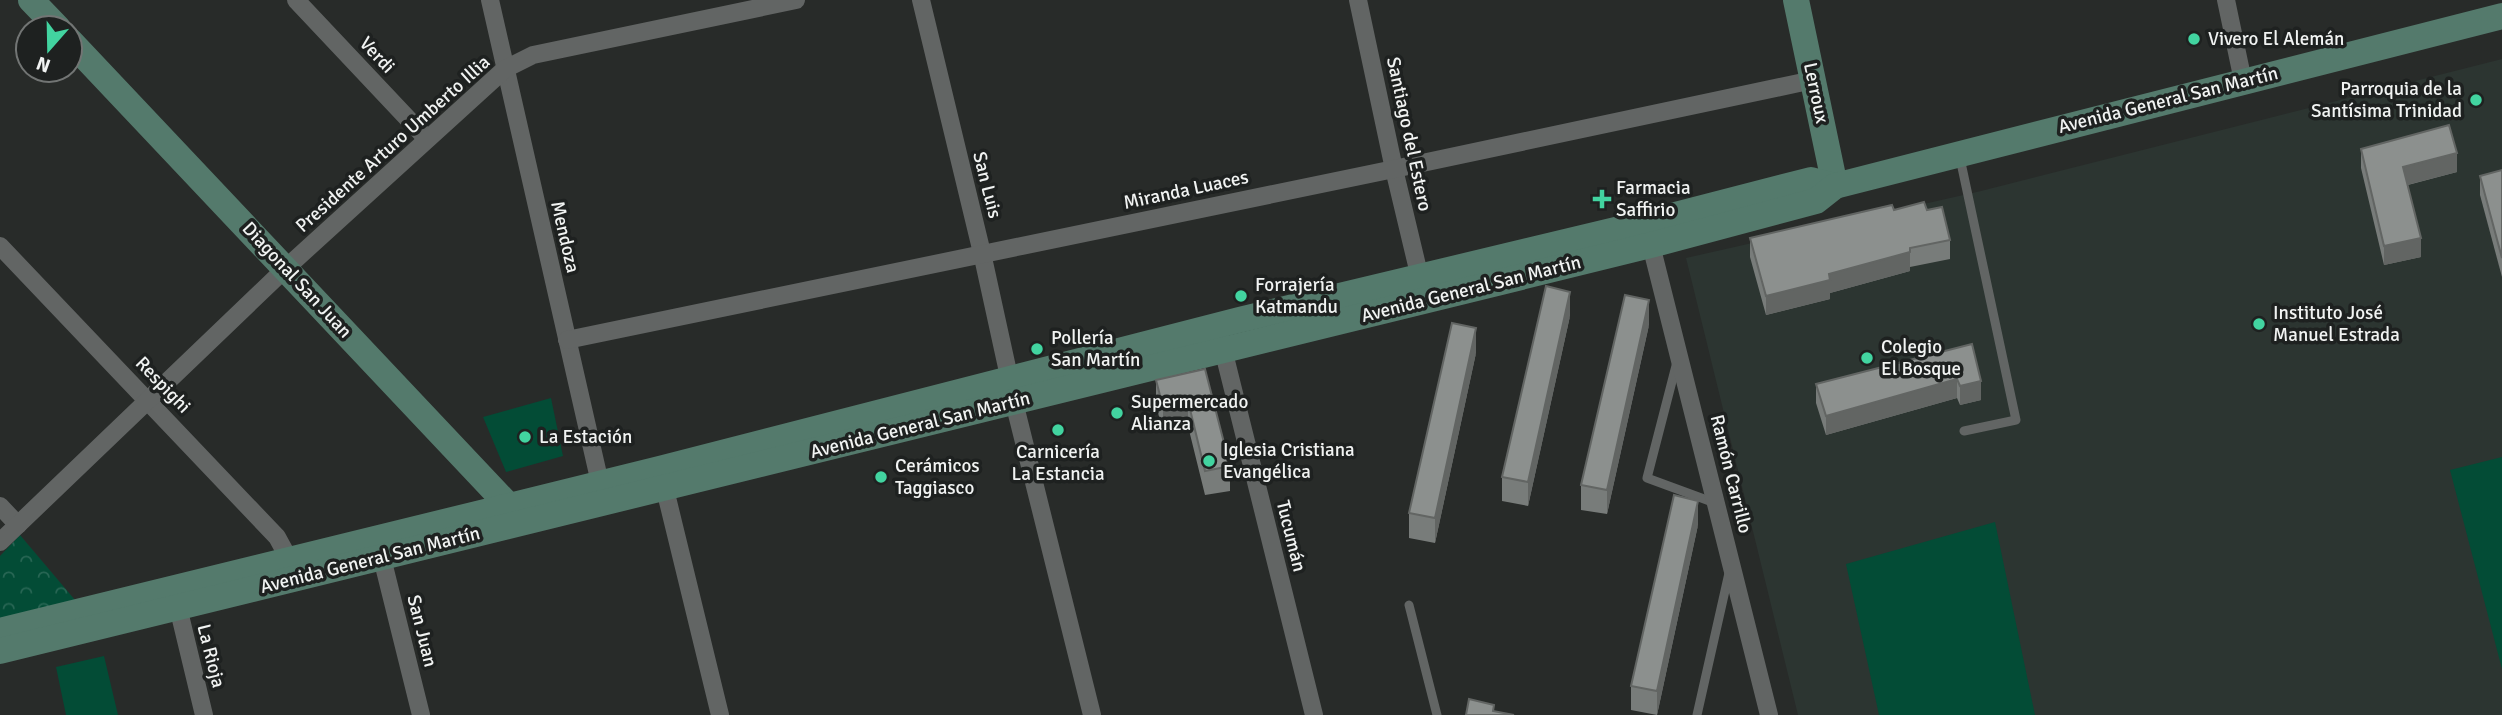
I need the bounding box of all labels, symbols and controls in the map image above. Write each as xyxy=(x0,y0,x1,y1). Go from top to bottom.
north arrow xyxy=(14,14,84,84)
place label: Vivero El Alemán xyxy=(2208,27,2344,51)
marker: Vivero El Alemán xyxy=(2186,31,2202,47)
street label: Verdi xyxy=(354,32,400,78)
text: N xyxy=(33,50,54,78)
street label: Presidente Arturo Umberto Illia xyxy=(291,50,495,238)
street label: Santiago del Estero xyxy=(1381,55,1437,213)
street label: Lerroux xyxy=(1798,60,1834,126)
street label: Avenida General San Martín xyxy=(2056,61,2280,139)
place label: Parroquia de la Santísima Trinidad xyxy=(2311,77,2462,123)
marker: Parroquia de la Santísima Trinidad xyxy=(2468,92,2484,108)
street label: San Luis xyxy=(967,149,1007,221)
street label: Miranda Luaces xyxy=(1121,165,1251,215)
place label: Farmacia Saffirio xyxy=(1616,176,1691,222)
marker: Farmacia Saffirio xyxy=(1594,191,1610,207)
street label: Mendoza xyxy=(545,199,585,275)
street label: Diagonal San Juan xyxy=(237,217,357,343)
street label: Avenida General San Martín xyxy=(1359,250,1583,328)
place label: Forrajería Katmandu xyxy=(1255,273,1338,319)
marker: Forrajería Katmandu xyxy=(1233,288,1249,304)
place label: Instituto José Manuel Estrada xyxy=(2273,301,2400,347)
marker: Instituto José Manuel Estrada xyxy=(2251,316,2267,332)
place label: Pollería San Martín xyxy=(1051,326,1140,372)
place label: Colegio El Bosque xyxy=(1881,335,1961,381)
marker: Pollería San Martín xyxy=(1029,341,1045,357)
marker: Colegio El Bosque xyxy=(1859,350,1875,366)
street label: Respighi xyxy=(130,352,196,418)
street label: Avenida General San Martín xyxy=(808,386,1032,464)
place label: Supermercado Alianza xyxy=(1131,390,1248,436)
marker: Supermercado Alianza xyxy=(1109,405,1125,421)
street label: Ramón Carrillo xyxy=(1705,412,1757,536)
marker: Carnicería La Estancia xyxy=(1050,422,1066,438)
place label: La Estación xyxy=(539,425,632,449)
marker: La Estación xyxy=(517,429,533,445)
place label: Iglesia Cristiana Evangélica xyxy=(1223,438,1355,484)
place label: Carnicería La Estancia xyxy=(1011,440,1105,486)
marker: Iglesia Cristiana Evangélica xyxy=(1201,453,1217,469)
place label: Cerámicos Taggiasco xyxy=(895,454,980,500)
marker: Cerámicos Taggiasco xyxy=(873,469,889,485)
street label: Tucumán xyxy=(1271,498,1311,574)
street label: Avenida General San Martín xyxy=(258,521,482,599)
street label: San Juan xyxy=(401,592,443,670)
street label: La Rioja xyxy=(192,622,230,690)

